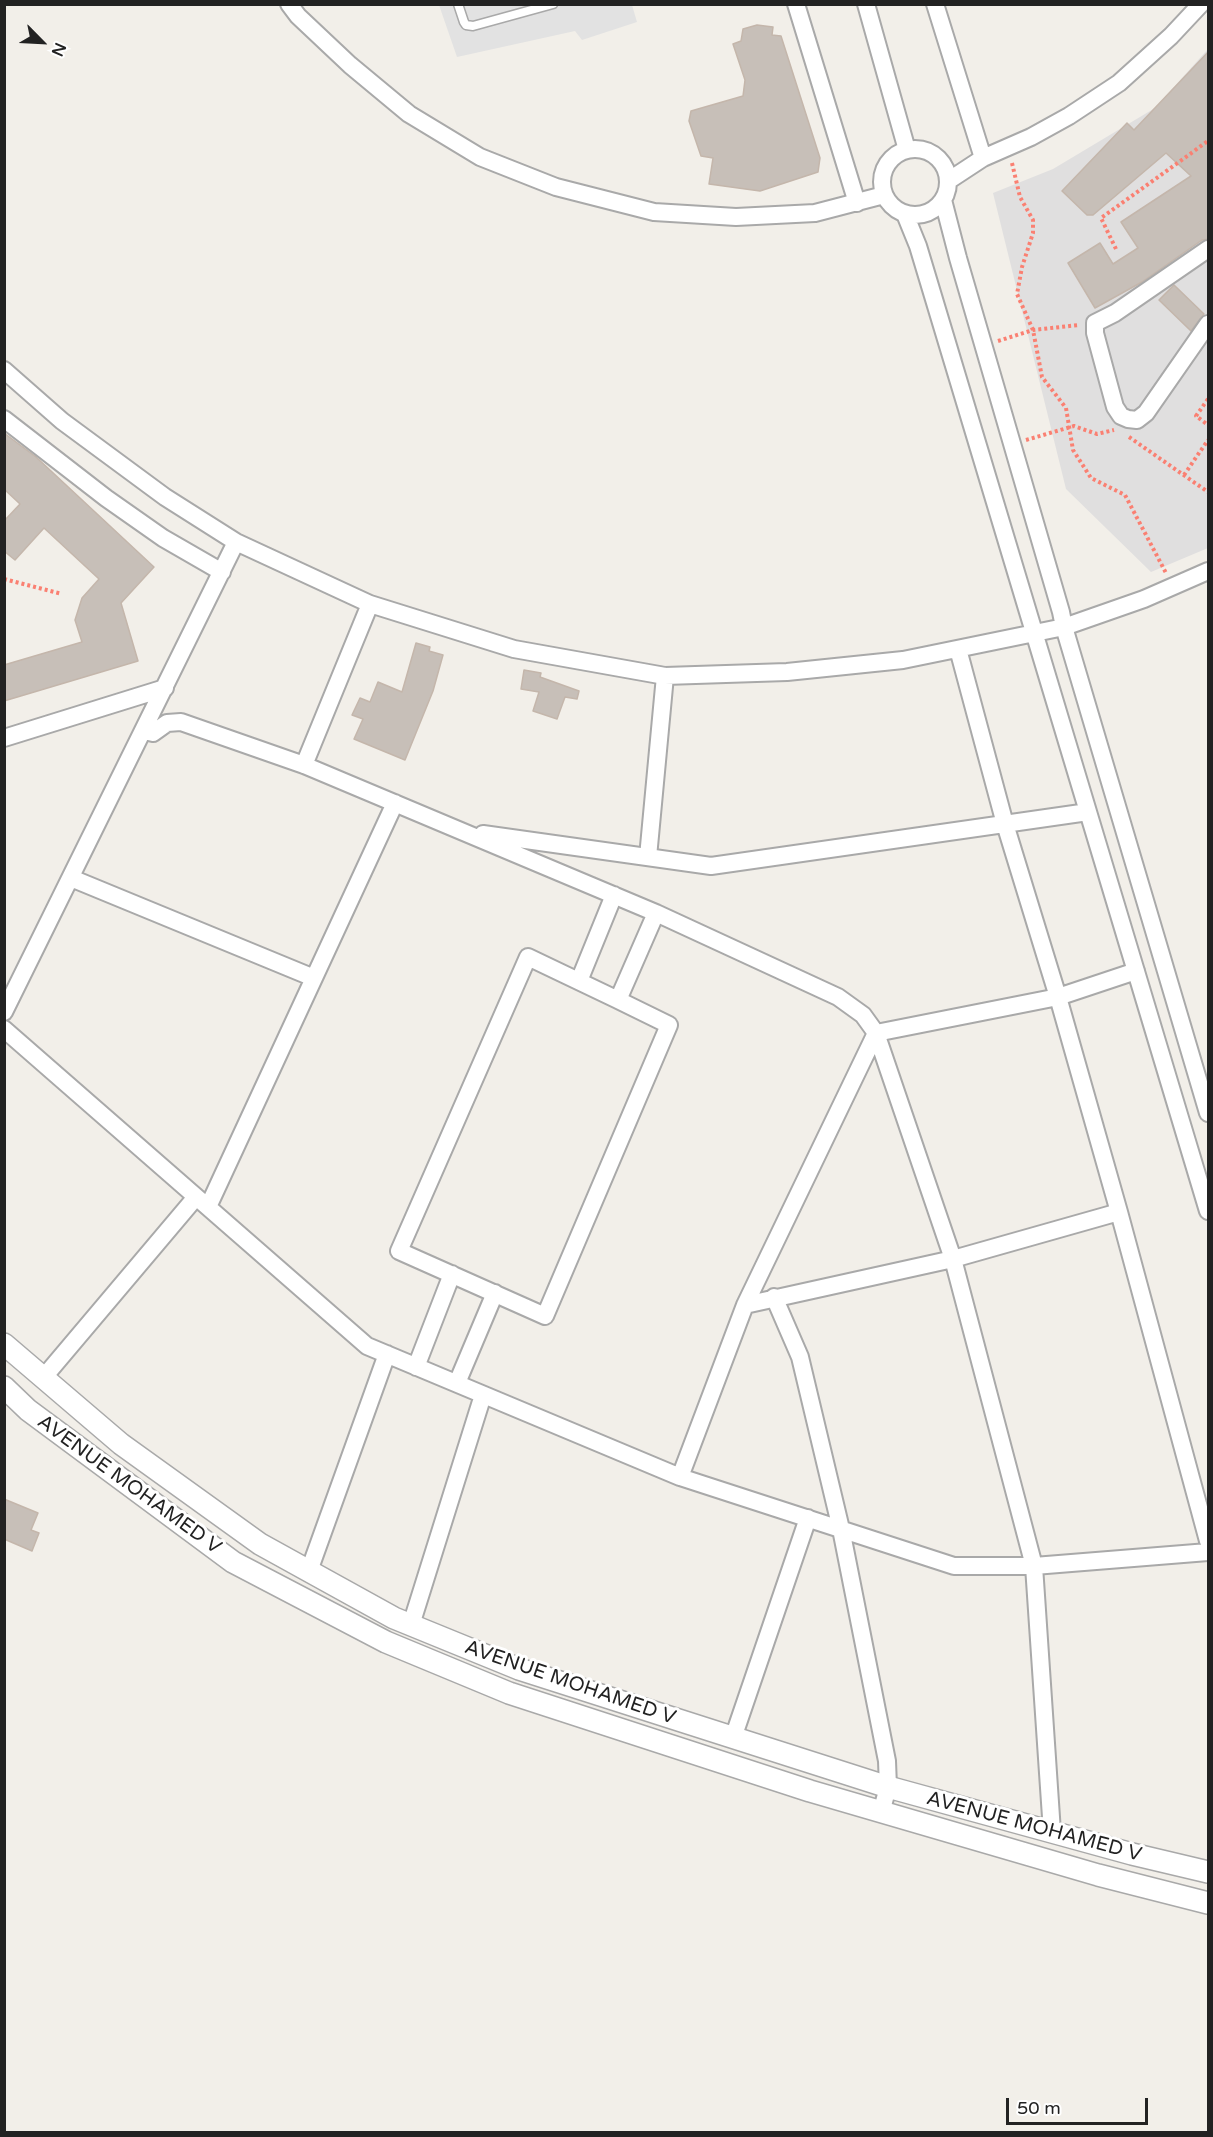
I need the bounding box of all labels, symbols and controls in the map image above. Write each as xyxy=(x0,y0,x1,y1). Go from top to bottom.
north arrow xyxy=(12,12,72,72)
text: N xyxy=(47,39,70,59)
street label: AVENUE MOHAMED V xyxy=(32,1410,226,1560)
street label: AVENUE MOHAMED V xyxy=(461,1636,679,1730)
street label: AVENUE MOHAMED V xyxy=(924,1787,1144,1867)
scale bar xyxy=(1009,2086,1152,2124)
text: 50 m xyxy=(1017,2097,1061,2119)

